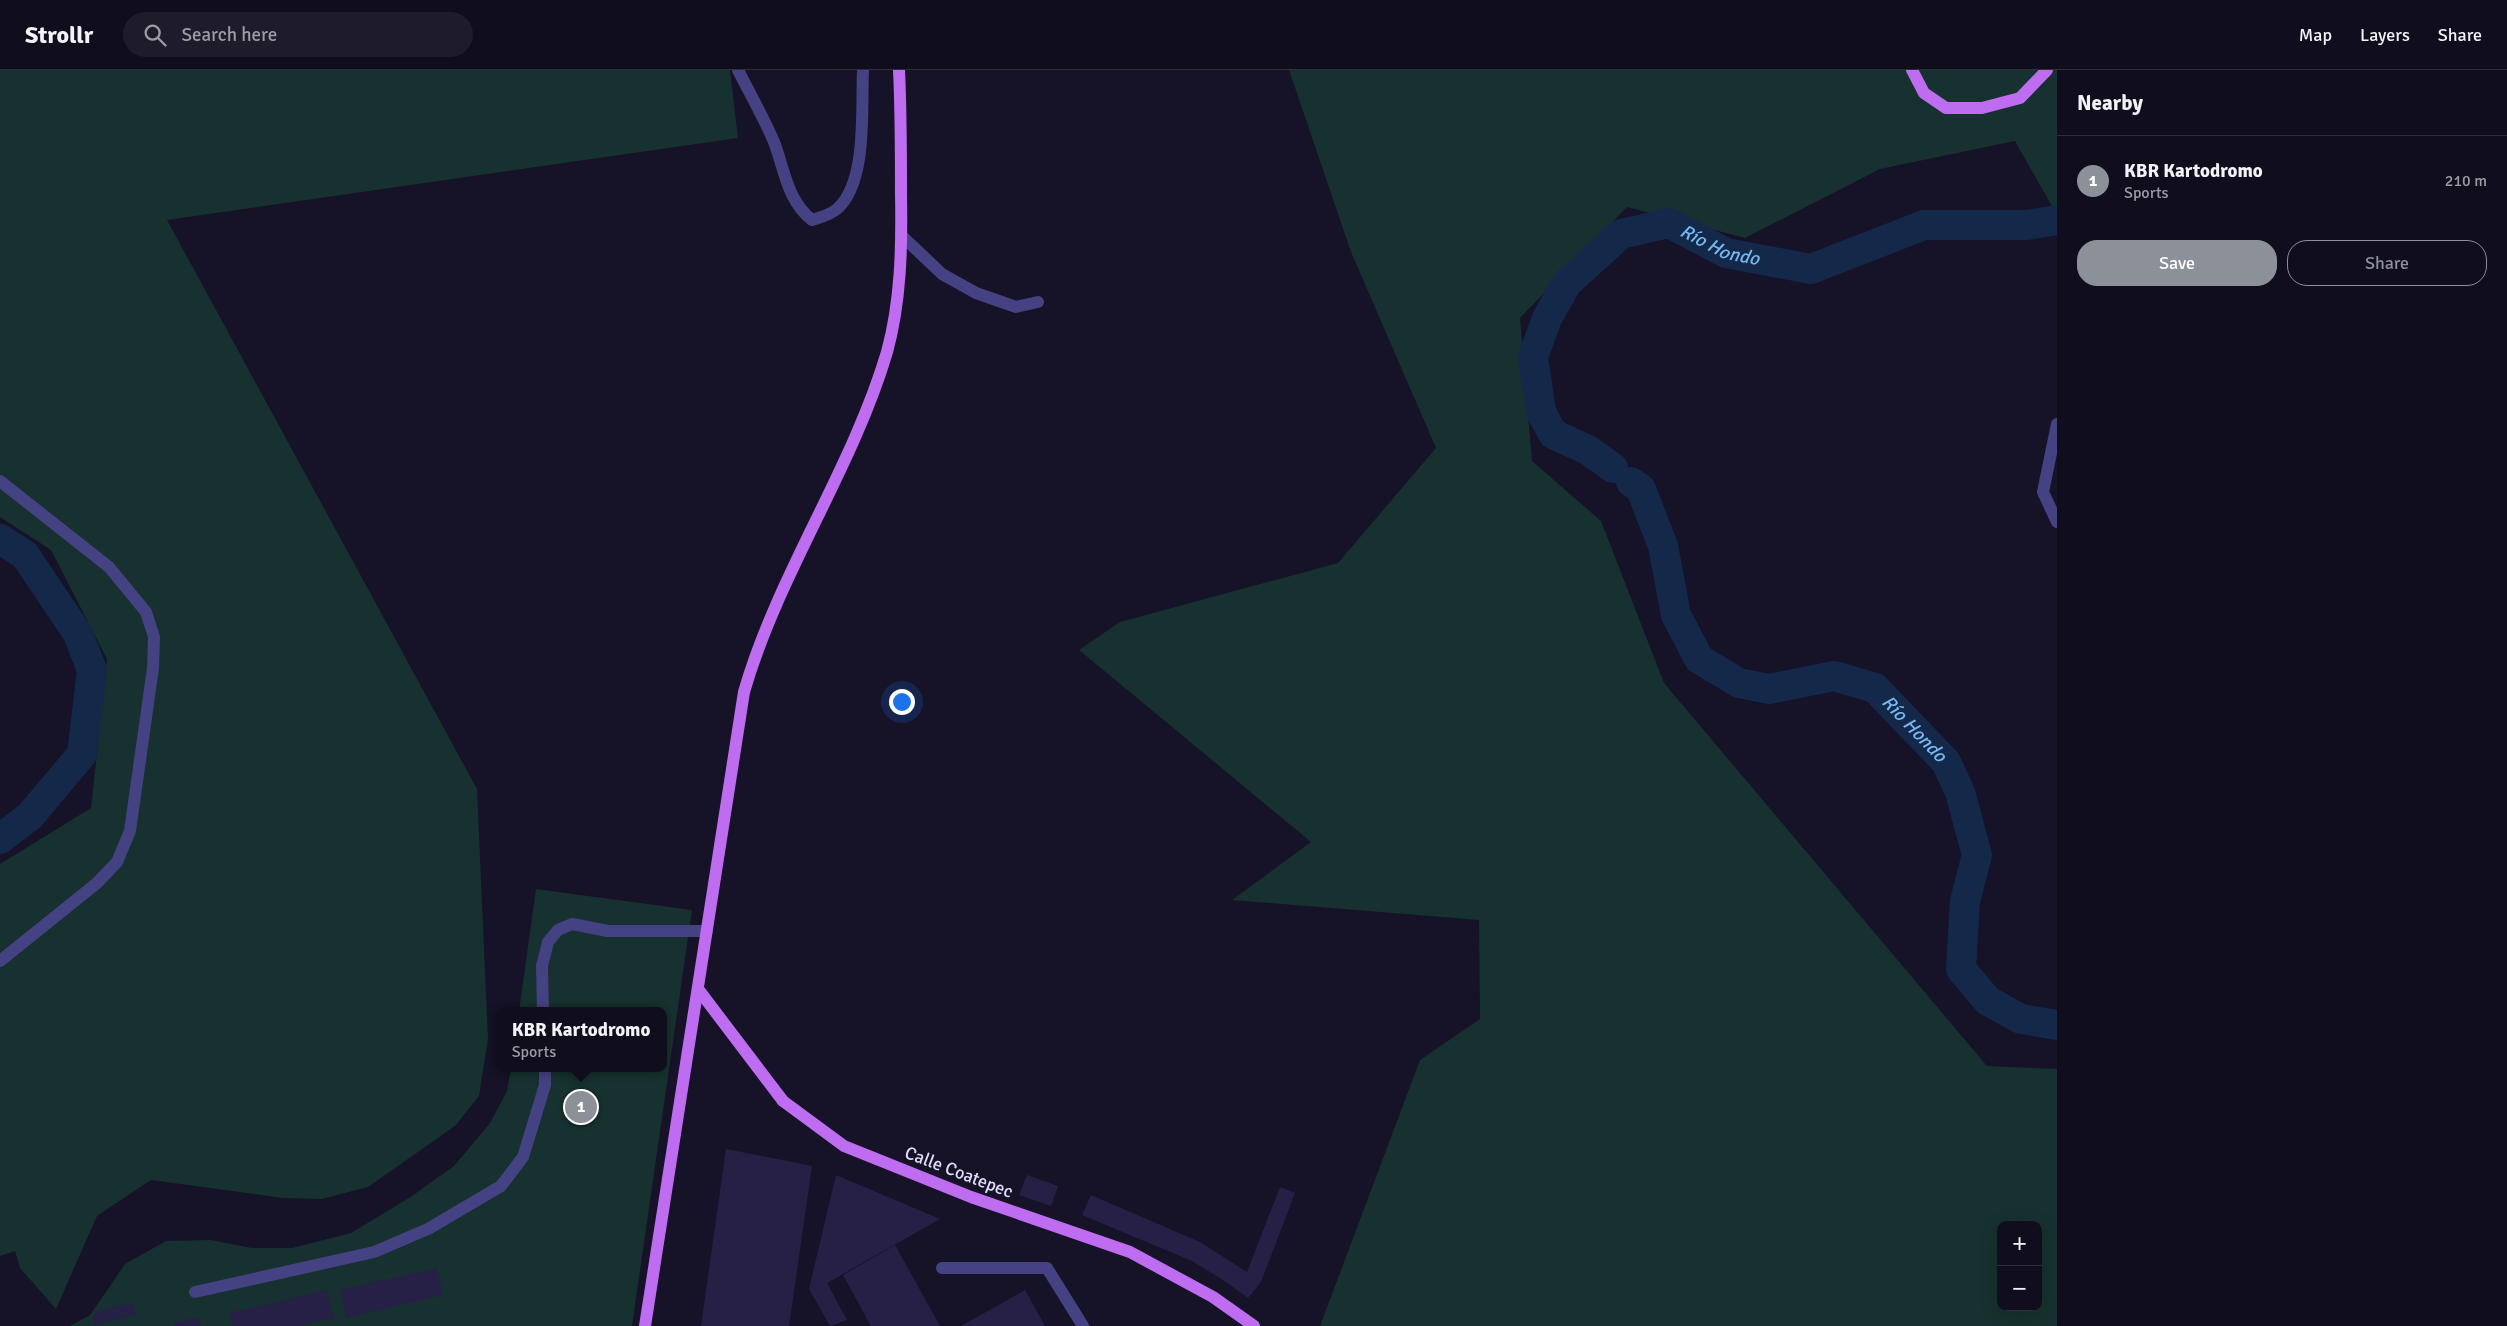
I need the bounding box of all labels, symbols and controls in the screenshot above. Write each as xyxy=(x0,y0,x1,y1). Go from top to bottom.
search box xyxy=(123,12,473,57)
text: Strollr xyxy=(25,20,93,50)
icon: search xyxy=(141,21,169,49)
text: Search here xyxy=(181,23,277,47)
text: Map xyxy=(2299,24,2332,46)
text: Layers xyxy=(2360,24,2410,46)
text: Share xyxy=(2438,24,2482,46)
text: Nearby xyxy=(2077,90,2143,116)
text: KBR Kartodromo xyxy=(2124,159,2263,183)
text: 1 xyxy=(2089,171,2097,191)
text: 210 m xyxy=(2445,171,2487,191)
text: Sports xyxy=(2124,183,2169,203)
water label: Río Hondo xyxy=(1676,219,1762,271)
button: Save xyxy=(2077,240,2277,286)
button: Share xyxy=(2287,240,2487,286)
your location xyxy=(889,689,915,715)
water label: Río Hondo xyxy=(1877,690,1953,768)
popup xyxy=(495,1007,667,1072)
text: KBR Kartodromo xyxy=(512,1018,650,1042)
text: Sports xyxy=(512,1042,556,1062)
pin: 1 xyxy=(565,1088,597,1126)
street label: Calle Coatepec xyxy=(902,1141,1016,1203)
map controls xyxy=(1997,1221,2042,1311)
button: + xyxy=(1997,1221,2042,1266)
button: − xyxy=(1997,1266,2042,1311)

